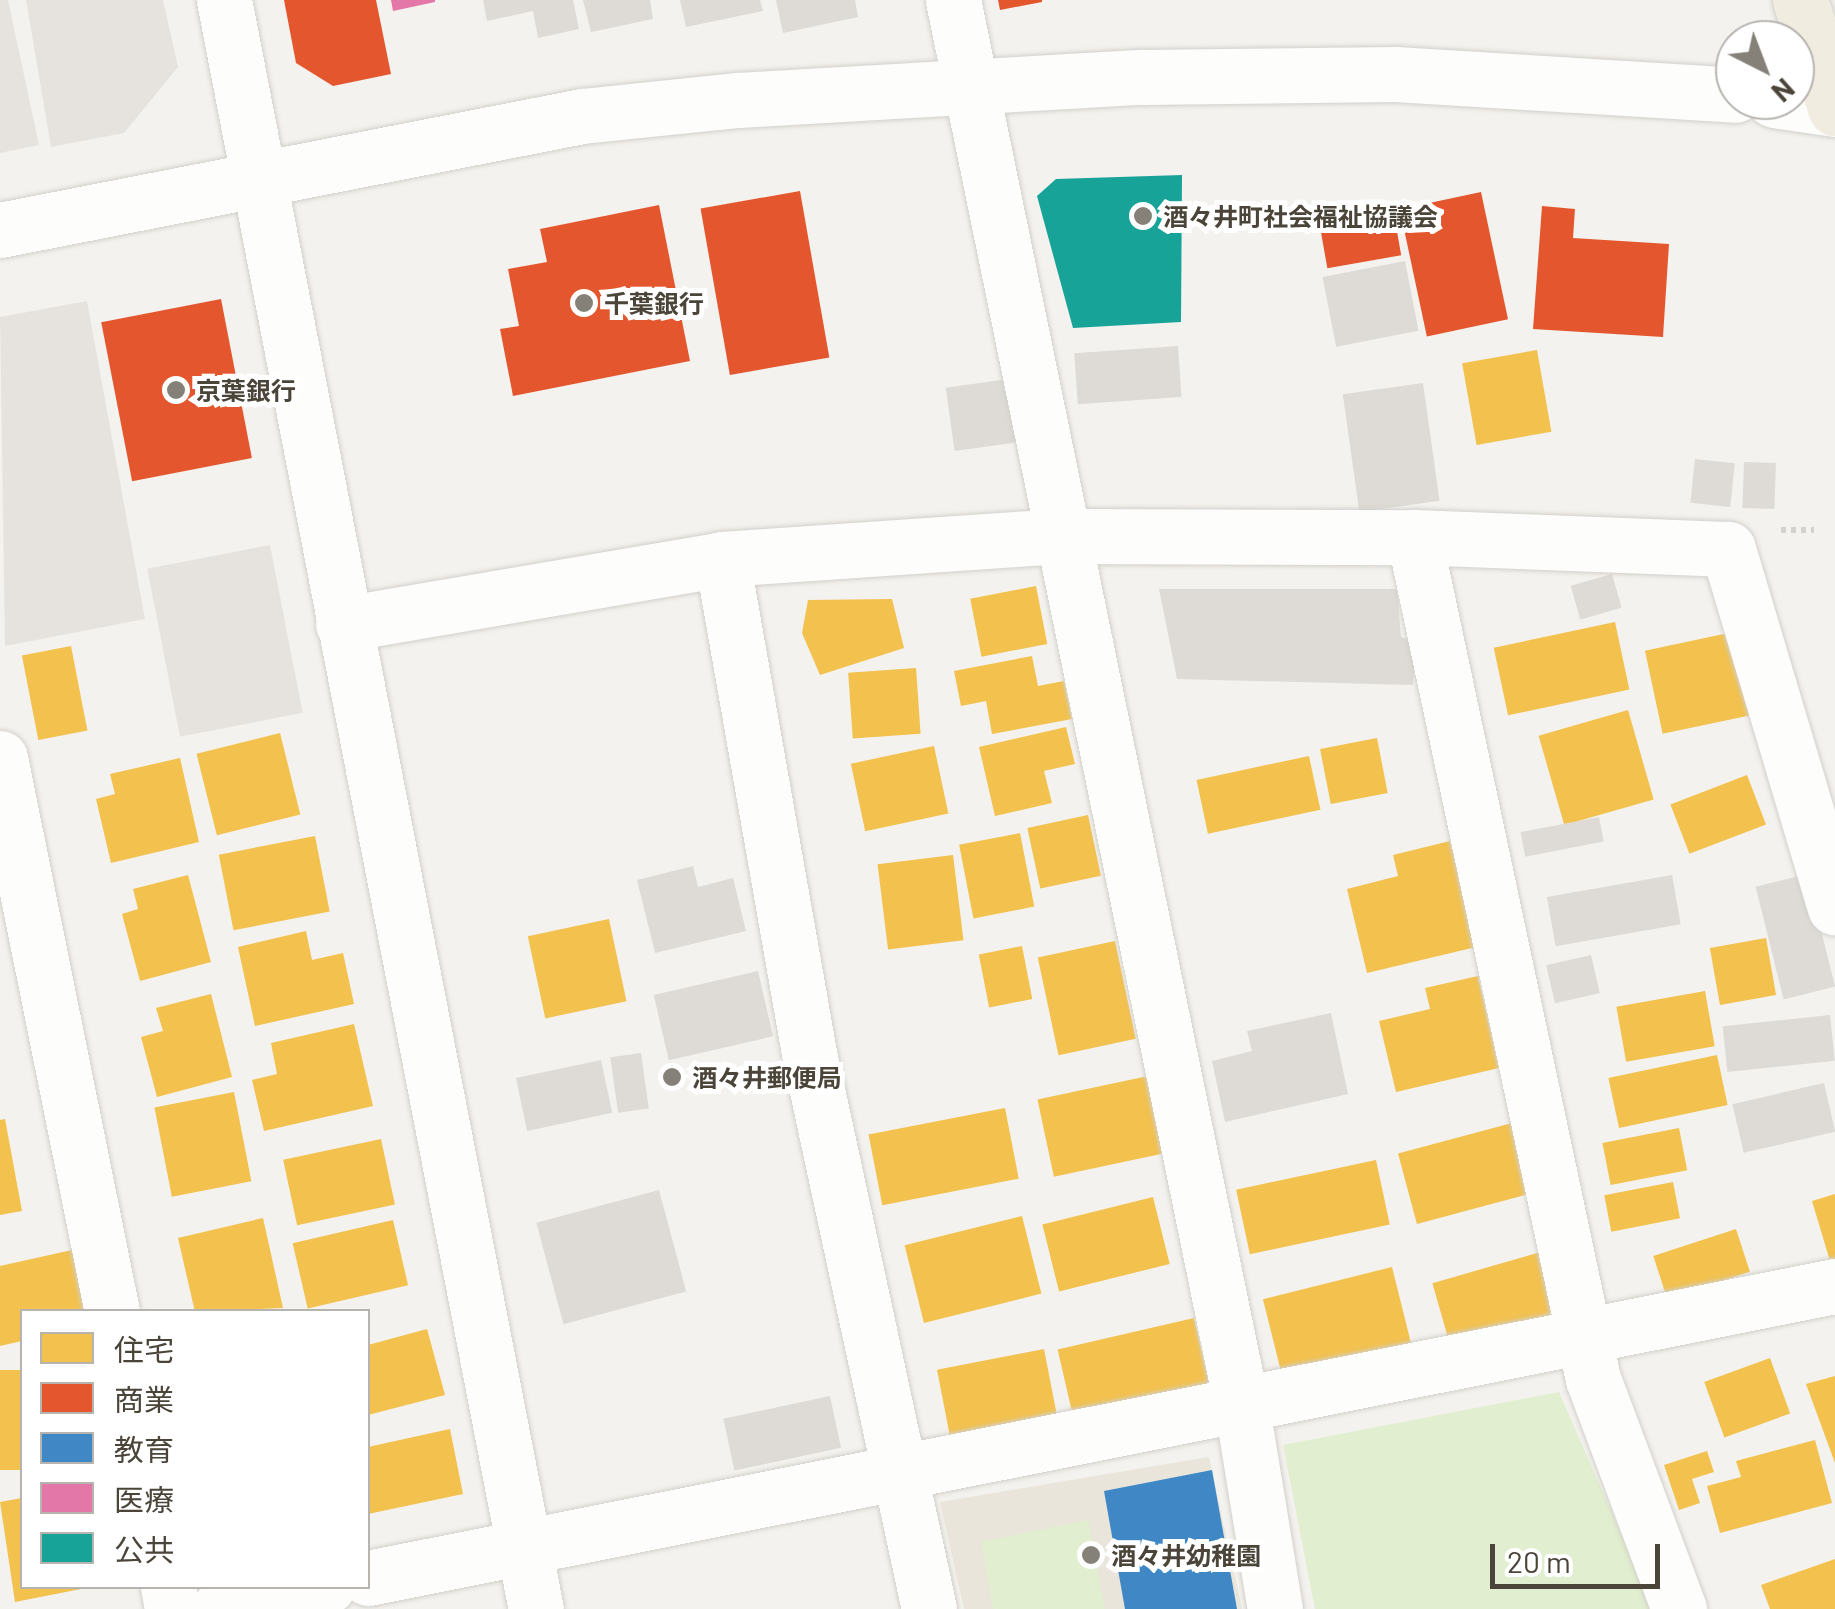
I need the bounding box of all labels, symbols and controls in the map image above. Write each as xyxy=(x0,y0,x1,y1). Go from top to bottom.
north arrow xyxy=(1715,20,1815,120)
text: N xyxy=(1765,72,1802,110)
place label: 酒々井町社会福祉協議会 xyxy=(1163,201,1438,231)
marker: 酒々井町社会福祉協議会 xyxy=(1132,205,1154,227)
place label: 千葉銀行 xyxy=(604,288,704,318)
marker: 千葉銀行 xyxy=(573,292,595,314)
place label: 京葉銀行 xyxy=(196,375,296,405)
marker: 京葉銀行 xyxy=(165,379,187,401)
place label: 酒々井郵便局 xyxy=(692,1062,842,1092)
marker: 酒々井郵便局 xyxy=(661,1066,683,1088)
legend xyxy=(20,1309,370,1589)
text: 住宅 xyxy=(114,1331,174,1367)
text: 商業 xyxy=(114,1381,174,1417)
text: 教育 xyxy=(114,1431,174,1467)
text: 医療 xyxy=(114,1481,174,1517)
scale bar xyxy=(1495,1524,1665,1586)
text: 公共 xyxy=(114,1531,174,1567)
place label: 酒々井幼稚園 xyxy=(1111,1540,1261,1570)
text: 20 m xyxy=(1507,1543,1571,1579)
marker: 酒々井幼稚園 xyxy=(1080,1544,1102,1566)

